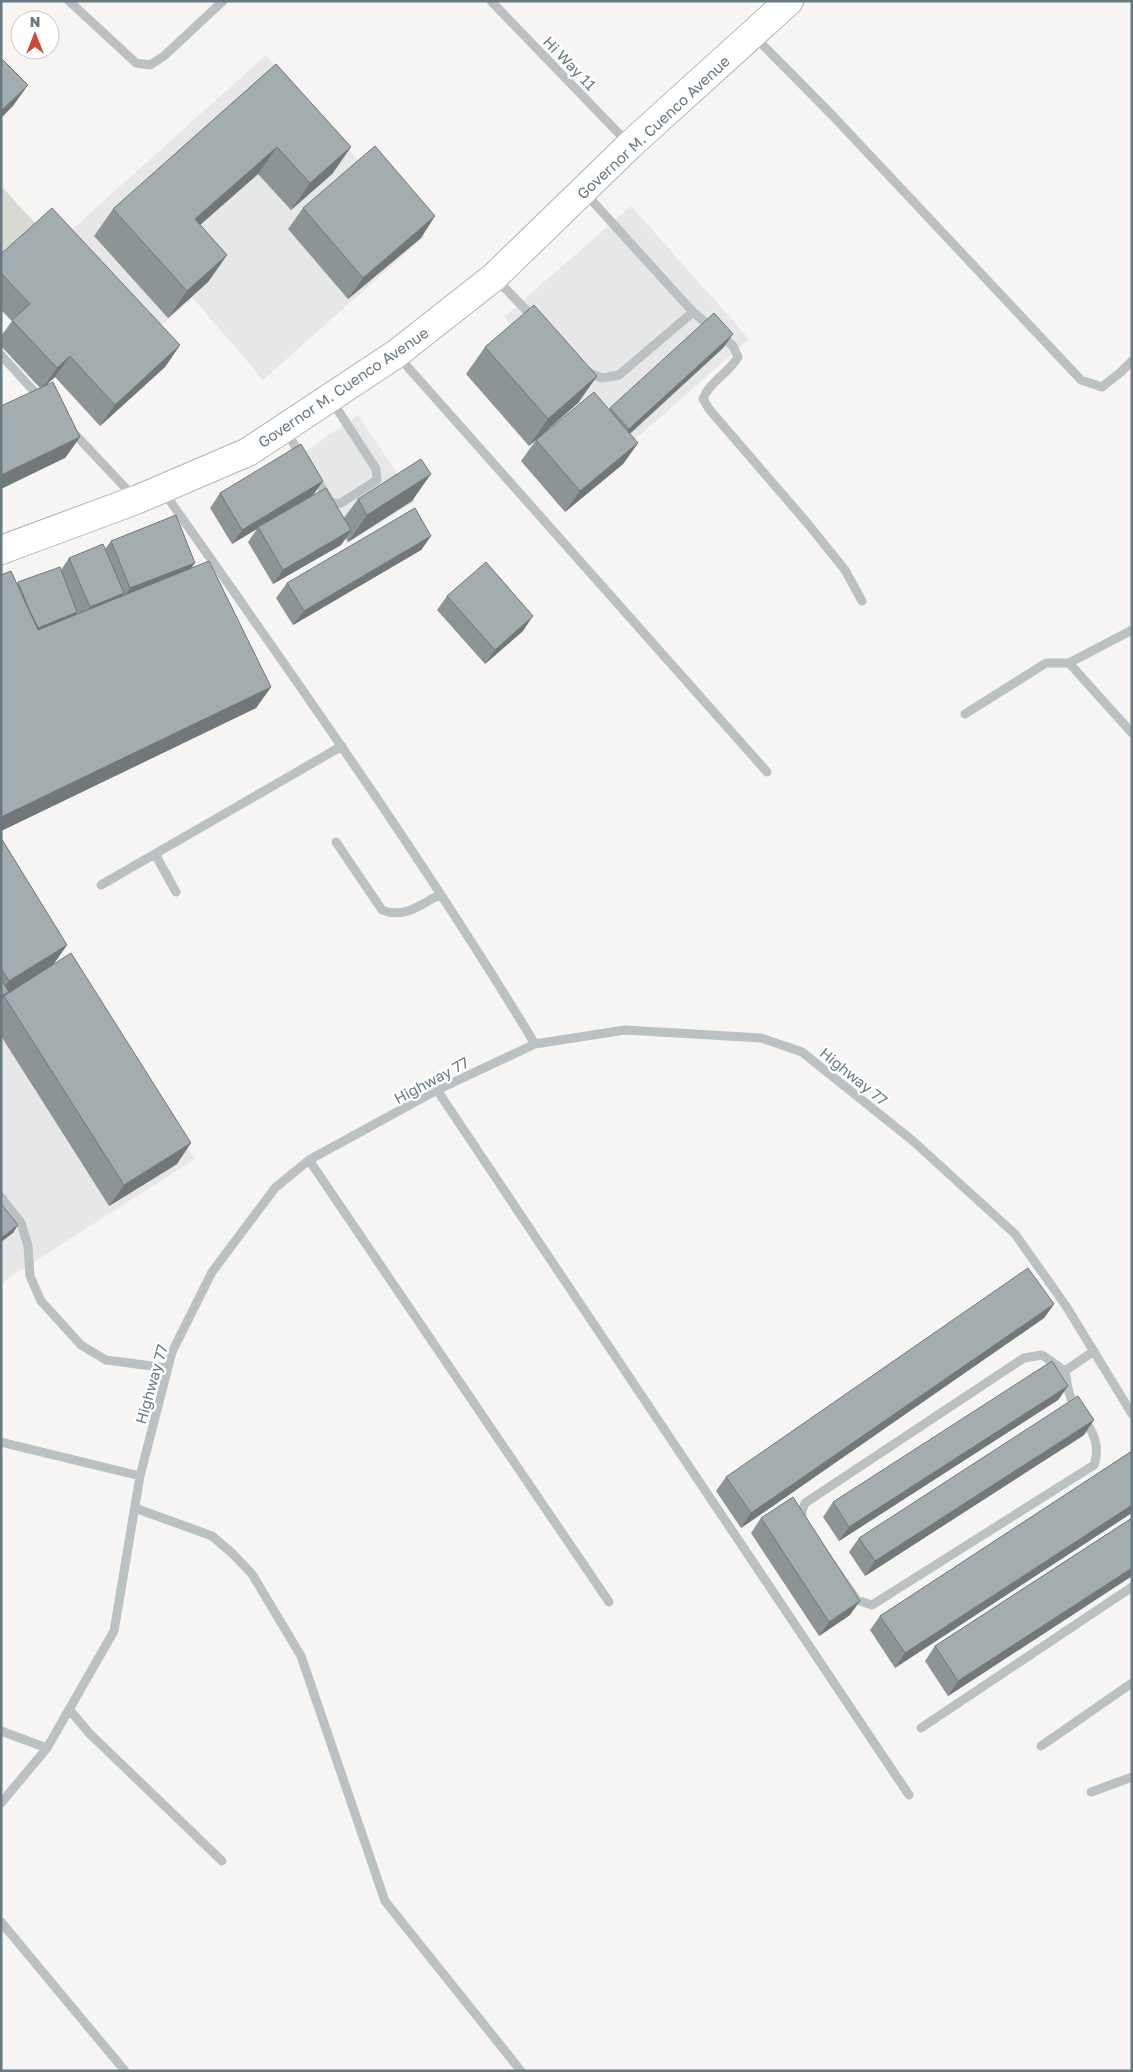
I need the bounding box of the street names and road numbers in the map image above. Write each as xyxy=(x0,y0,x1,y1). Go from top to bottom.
street label: Hi Way 11 xyxy=(540,32,600,94)
street label: Governor M. Cuenco Avenue xyxy=(573,51,733,202)
street label: Governor M. Cuenco Avenue xyxy=(254,323,432,451)
street label: Highway 77 xyxy=(817,1043,891,1109)
street label: Highway 77 xyxy=(391,1053,471,1107)
street label: Highway 77 xyxy=(131,1342,171,1426)

